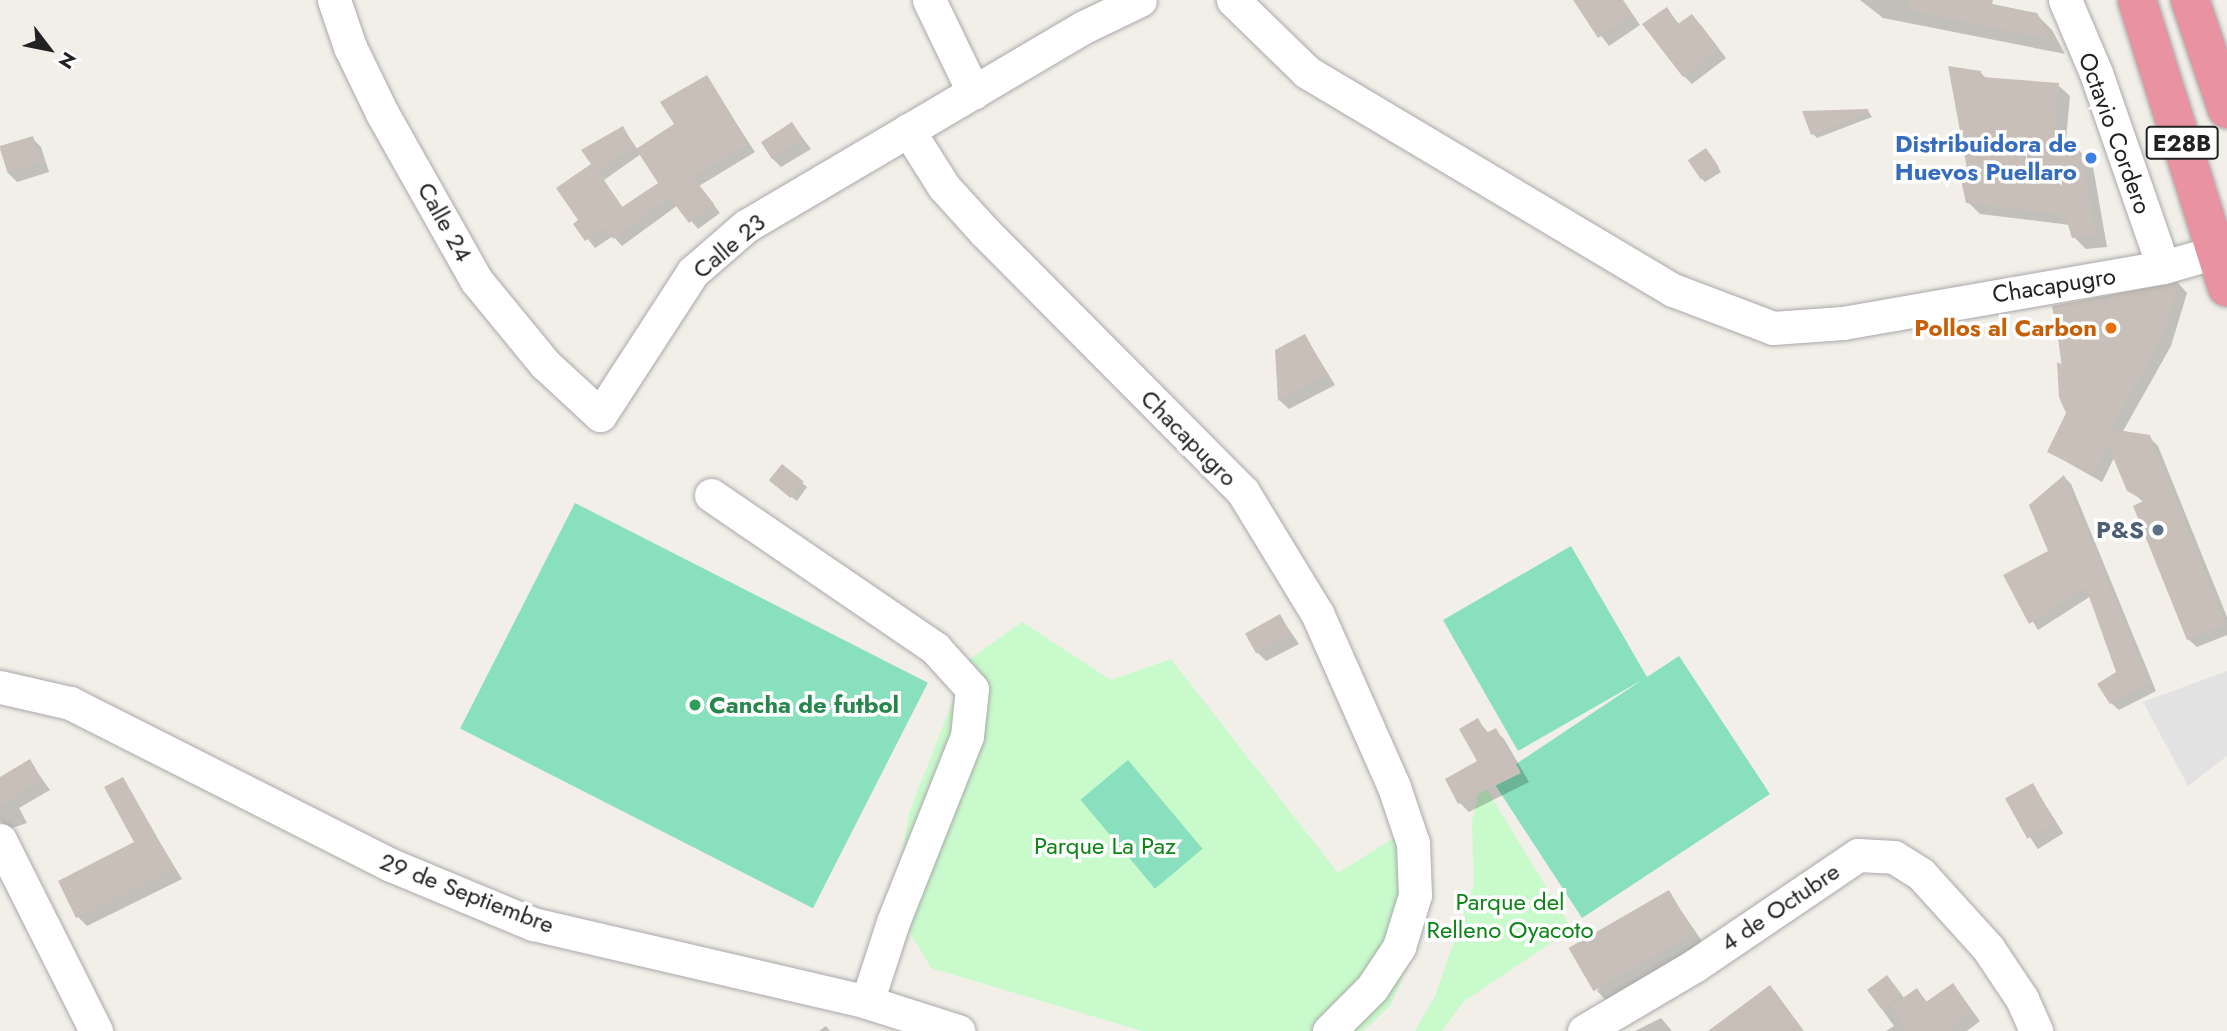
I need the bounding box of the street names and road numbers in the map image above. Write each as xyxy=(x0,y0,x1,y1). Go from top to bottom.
street label: Octavio Cordero xyxy=(2072,48,2158,218)
road number: E28B xyxy=(2145,124,2219,162)
street label: Calle 24 xyxy=(412,177,478,267)
street label: Calle 23 xyxy=(687,208,771,284)
street label: Chacapugro xyxy=(1990,261,2118,309)
street label: Chacapugro xyxy=(1135,384,1243,492)
street label: 29 de Septiembre xyxy=(376,847,558,939)
street label: 4 de Octubre xyxy=(1715,857,1845,957)

